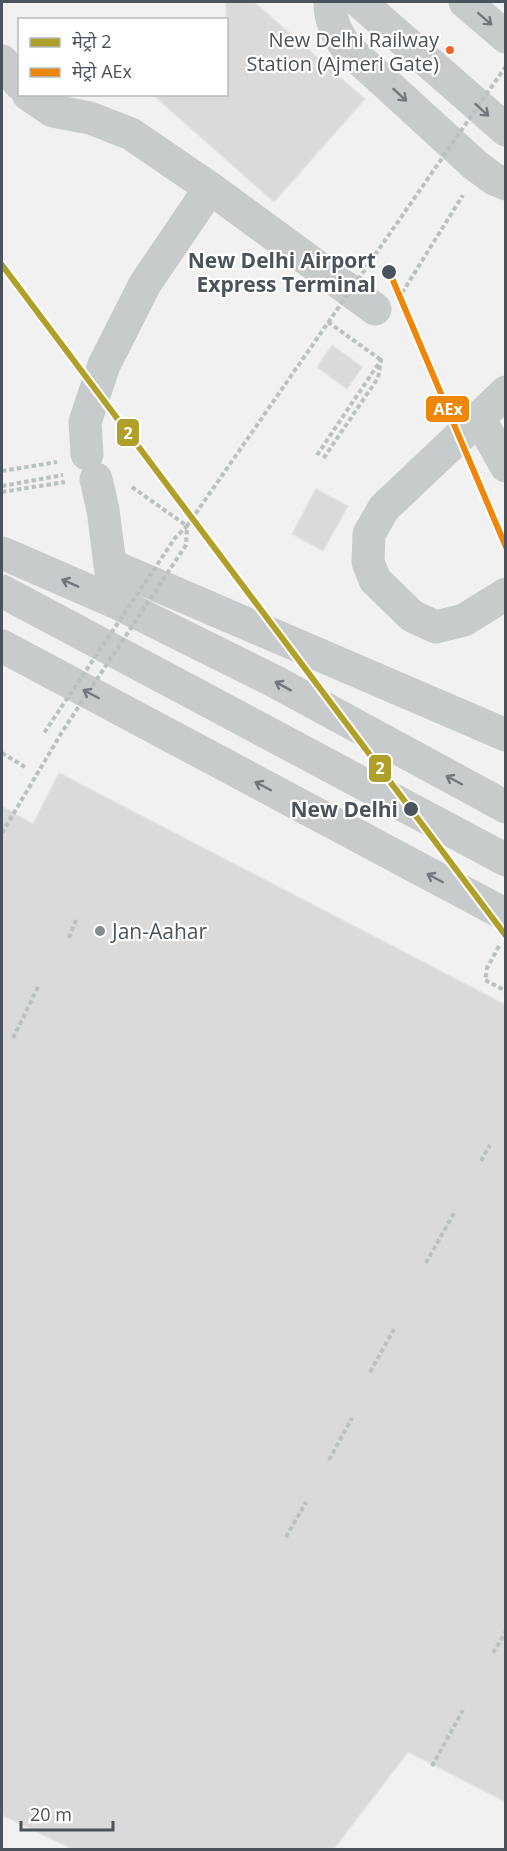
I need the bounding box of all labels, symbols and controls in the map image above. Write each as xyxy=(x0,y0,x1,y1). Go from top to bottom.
one-way arrow xyxy=(477,12,492,26)
legend xyxy=(18,18,228,96)
place label: New Delhi Railway Station (Ajmeri Gate) xyxy=(246,26,440,77)
text: मेट्रो 2 xyxy=(72,29,111,53)
marker: New Delhi Railway Station (Ajmeri Gate) xyxy=(444,44,456,56)
text: मेट्रो AEx xyxy=(72,59,133,83)
one-way arrow xyxy=(392,88,407,103)
one-way arrow xyxy=(475,103,490,117)
place label: New Delhi Airport Express Terminal xyxy=(188,246,376,298)
marker: New Delhi Airport Express Terminal xyxy=(380,263,398,281)
line badge: AEx xyxy=(425,395,470,423)
text: AEx xyxy=(433,398,463,420)
line badge: 2 xyxy=(116,418,140,447)
text: 2 xyxy=(123,422,133,444)
one-way arrow xyxy=(61,577,79,588)
one-way arrow xyxy=(275,680,292,692)
one-way arrow xyxy=(83,688,101,699)
line badge: 2 xyxy=(368,754,392,783)
text: 2 xyxy=(375,757,385,779)
one-way arrow xyxy=(445,774,463,785)
one-way arrow xyxy=(255,780,273,791)
place label: New Delhi xyxy=(291,795,398,823)
marker: New Delhi xyxy=(402,800,420,818)
one-way arrow xyxy=(427,872,445,883)
place label: Jan-Aahar xyxy=(110,917,207,945)
marker: Jan-Aahar xyxy=(93,924,107,938)
scale bar xyxy=(21,1794,112,1832)
text: 20 m xyxy=(30,1802,72,1826)

